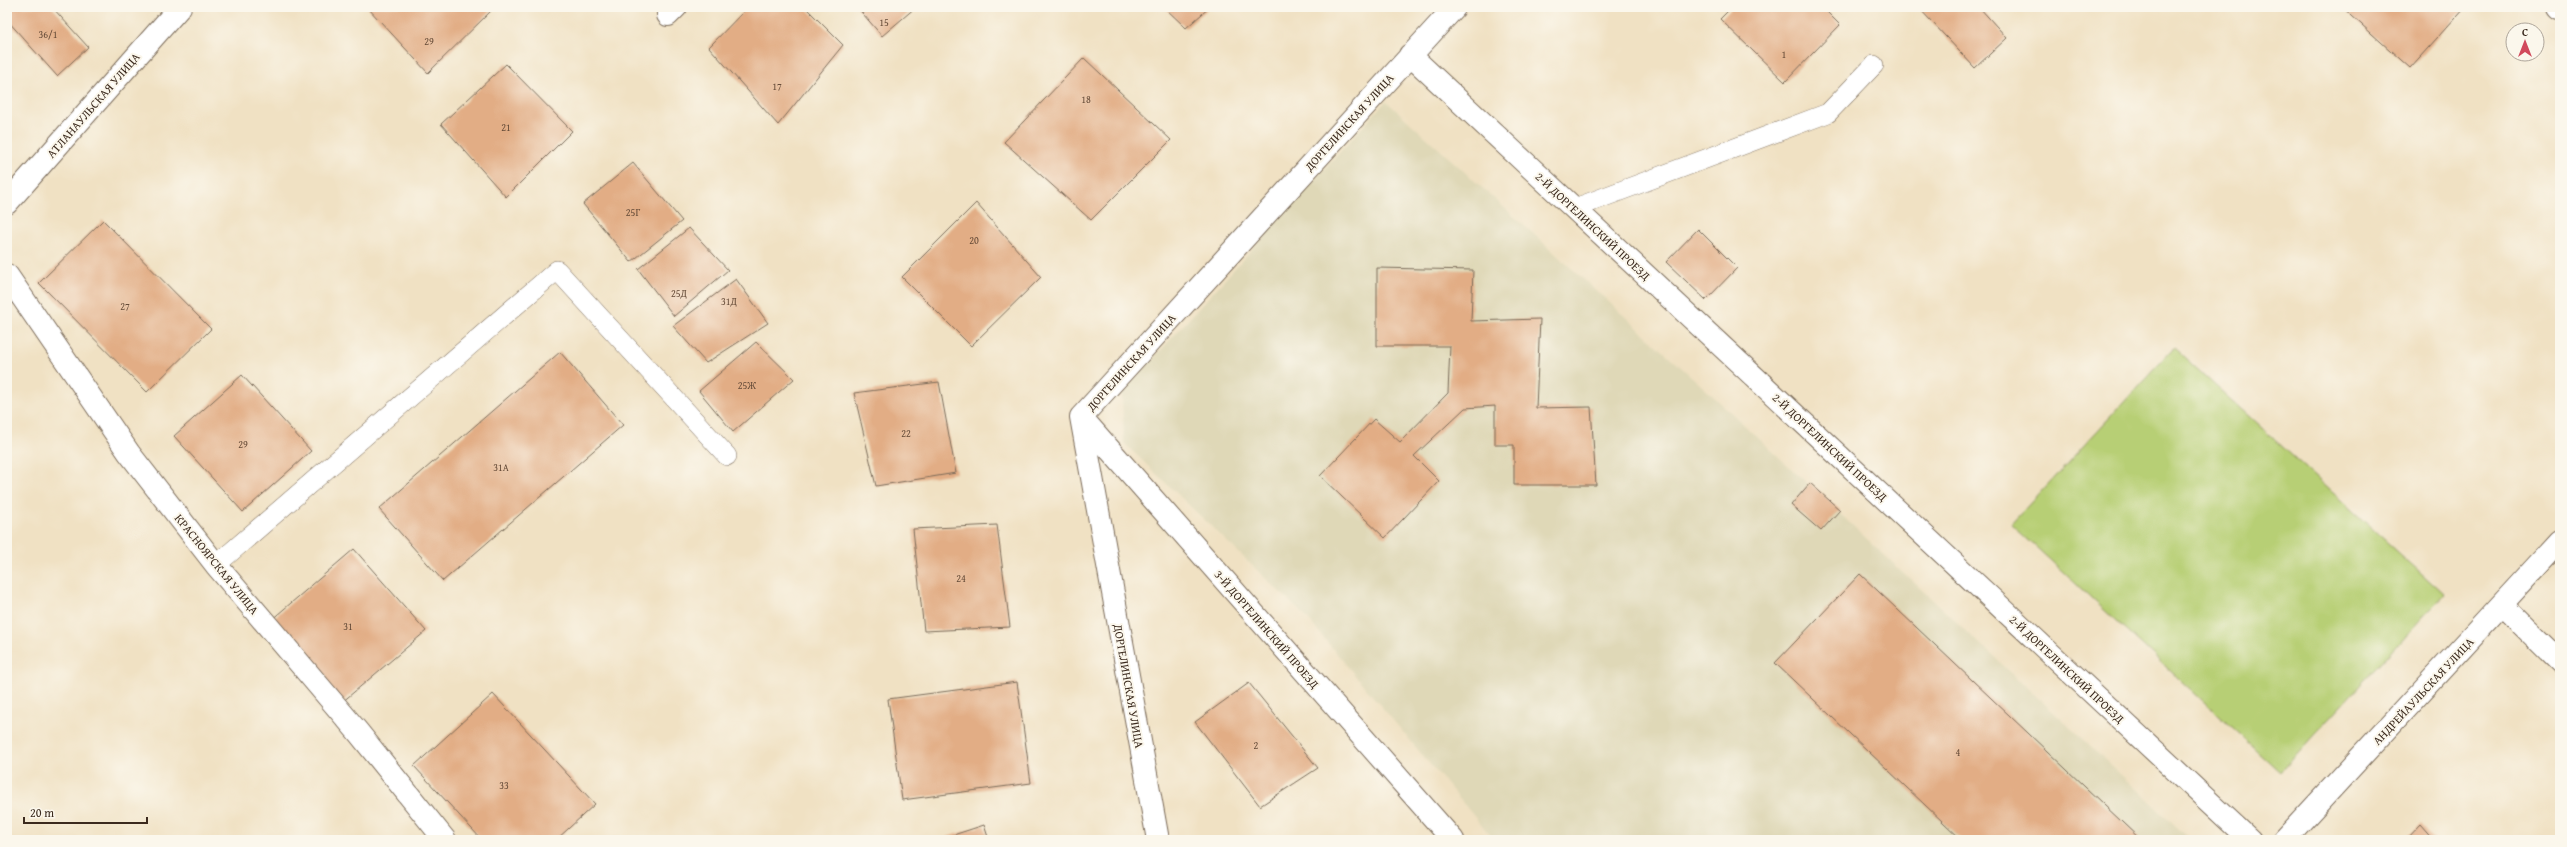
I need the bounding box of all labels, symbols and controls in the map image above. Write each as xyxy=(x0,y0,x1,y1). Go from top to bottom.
house number: 15 xyxy=(879,15,889,30)
north arrow xyxy=(2505,22,2545,62)
text: С xyxy=(2522,24,2528,40)
house number: 36/1 xyxy=(38,27,58,42)
house number: 29 xyxy=(424,34,434,49)
house number: 1 xyxy=(1782,47,1787,62)
street label: АТЛАНАУЛЬСКАЯ УЛИЦА xyxy=(42,48,144,161)
street label: ДОРГЕЛИНСКАЯ УЛИЦА xyxy=(1300,69,1398,175)
house number: 17 xyxy=(772,79,782,94)
house number: 18 xyxy=(1081,92,1091,107)
house number: 21 xyxy=(501,120,511,135)
street label: 2-Й ДОРГЕЛИНСКИЙ ПРОЕЗД xyxy=(1532,168,1655,284)
house number: 25Г xyxy=(626,205,640,220)
house number: 20 xyxy=(969,233,979,248)
house number: 25Д xyxy=(671,286,688,301)
house number: 31Д xyxy=(721,294,738,309)
house number: 27 xyxy=(120,299,130,314)
street label: ДОРГЕЛИНСКАЯ УЛИЦА xyxy=(1082,309,1180,415)
house number: 25Ж xyxy=(738,378,756,393)
street label: 2-Й ДОРГЕЛИНСКИЙ ПРОЕЗД xyxy=(1769,389,1892,505)
house number: 22 xyxy=(901,426,911,441)
house number: 29 xyxy=(238,437,248,452)
house number: 31А xyxy=(493,460,509,475)
street label: КРАСНОЯРСКАЯ УЛИЦА xyxy=(171,510,263,619)
street label: 3-Й ДОРГЕЛИНСКИЙ ПРОЕЗД xyxy=(1211,566,1323,692)
house number: 24 xyxy=(956,571,966,586)
street label: 2-Й ДОРГЕЛИНСКИЙ ПРОЕЗД xyxy=(2006,611,2129,727)
house number: 31 xyxy=(343,619,353,634)
street label: ДОРГЕЛИНСКАЯ УЛИЦА xyxy=(1110,622,1148,750)
street label: АНДРЕЙАУЛЬСКАЯ УЛИЦА xyxy=(2369,633,2478,748)
house number: 2 xyxy=(1254,738,1259,753)
house number: 4 xyxy=(1956,745,1961,760)
house number: 33 xyxy=(499,778,509,793)
scale bar xyxy=(24,799,147,825)
text: 20 m xyxy=(30,804,54,821)

